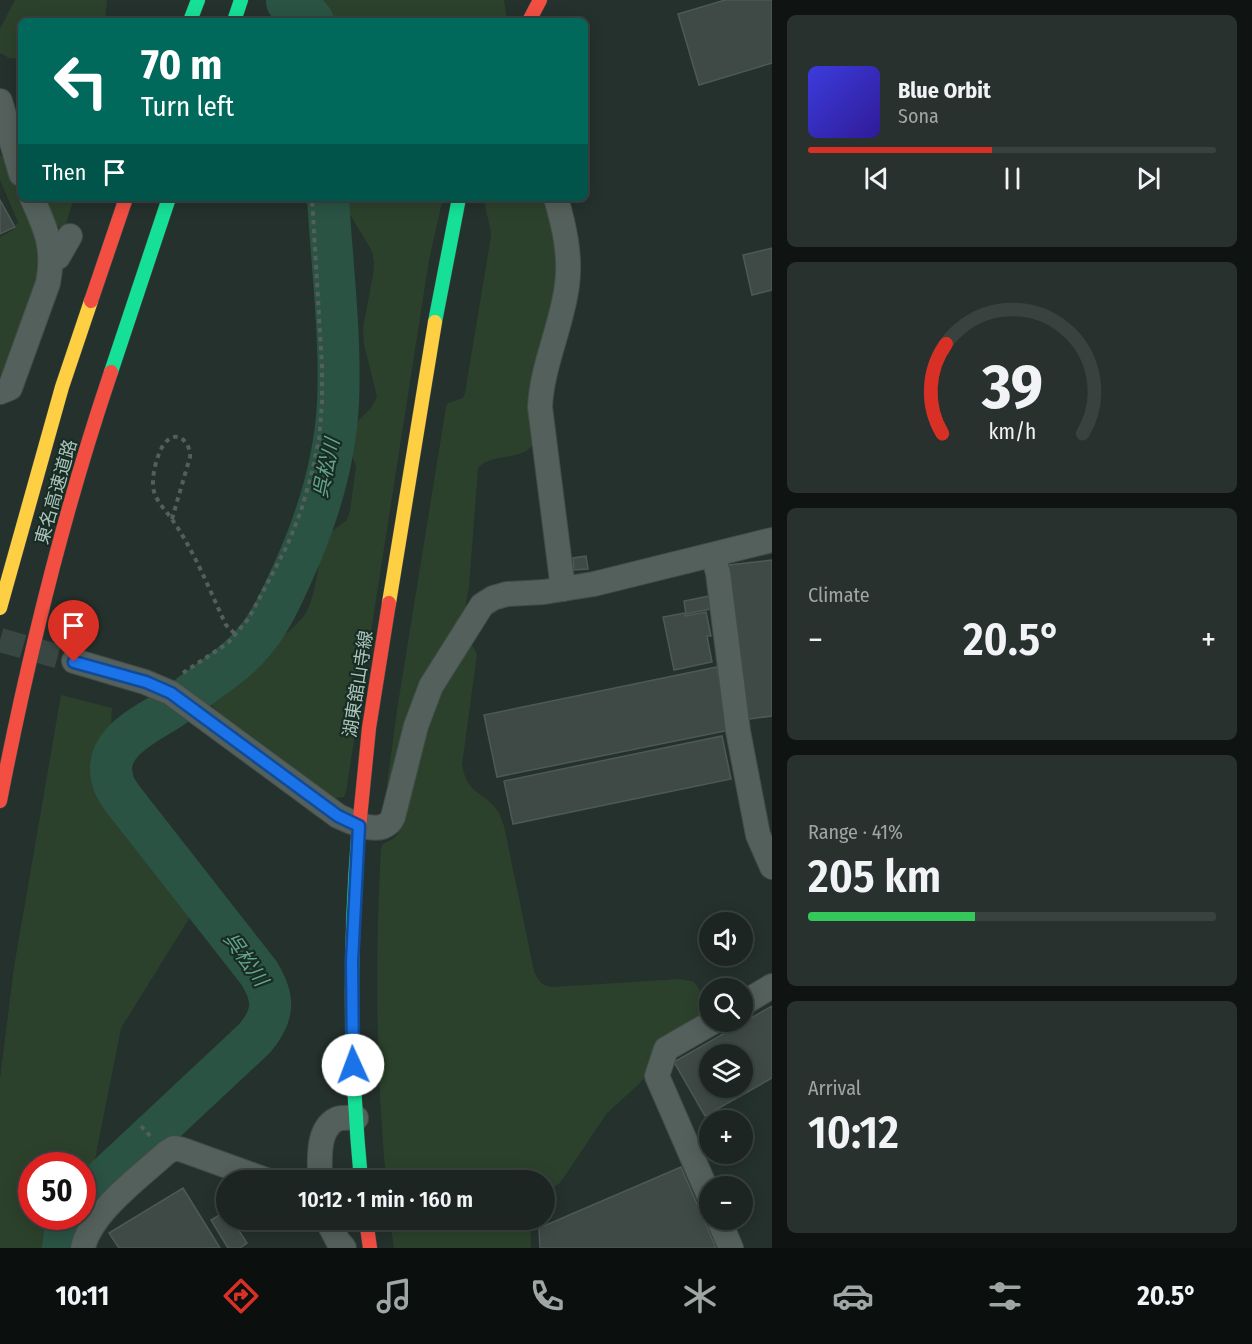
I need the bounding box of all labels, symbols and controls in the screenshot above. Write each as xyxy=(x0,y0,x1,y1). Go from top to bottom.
text: 70 m xyxy=(141,40,222,90)
icon: left xyxy=(42,42,120,120)
text: Blue Orbit xyxy=(898,77,991,104)
text: Turn left xyxy=(141,91,234,123)
text: Sona xyxy=(898,104,939,128)
icon: arrive xyxy=(98,156,131,189)
text: Then xyxy=(42,159,86,186)
icon: previous xyxy=(860,162,893,195)
icon: pause xyxy=(996,162,1029,195)
icon: next xyxy=(1132,162,1165,195)
text: 39 xyxy=(980,351,1043,426)
text: km/h xyxy=(988,420,1036,446)
water label: 呉松川 xyxy=(308,434,344,500)
street label: 東名高速道路 xyxy=(31,437,81,547)
text: Climate xyxy=(808,583,870,607)
pin xyxy=(48,600,99,662)
icon: arrive xyxy=(57,609,90,642)
text: 20.5° xyxy=(963,613,1061,667)
text: − xyxy=(808,620,823,660)
text: + xyxy=(1201,620,1216,660)
street label: 湖東舘山寺線 xyxy=(339,629,377,739)
text: Range · 41% xyxy=(808,820,903,844)
text: 205 km xyxy=(808,850,941,904)
map controls xyxy=(699,912,753,1230)
button: sound xyxy=(699,912,753,966)
water label: 呉松川 xyxy=(219,928,274,992)
button: search xyxy=(699,978,753,1032)
position arrow xyxy=(321,1033,385,1097)
button: layers xyxy=(699,1044,753,1098)
text: Arrival xyxy=(808,1076,861,1100)
text: 10:12 xyxy=(808,1106,899,1160)
button: + xyxy=(699,1110,753,1164)
speed limit sign: 50 xyxy=(18,1152,96,1230)
button: − xyxy=(699,1176,753,1230)
text: 10:12 · 1 min · 160 m xyxy=(298,1186,473,1213)
icon: directions xyxy=(220,1275,262,1317)
icon: music xyxy=(373,1275,415,1317)
icon: phone xyxy=(526,1275,568,1317)
icon: climate xyxy=(679,1275,721,1317)
icon: car xyxy=(832,1275,874,1317)
icon: filters xyxy=(984,1275,1026,1317)
text: 10:11 xyxy=(55,1280,109,1312)
text: 20.5° xyxy=(1137,1280,1197,1312)

